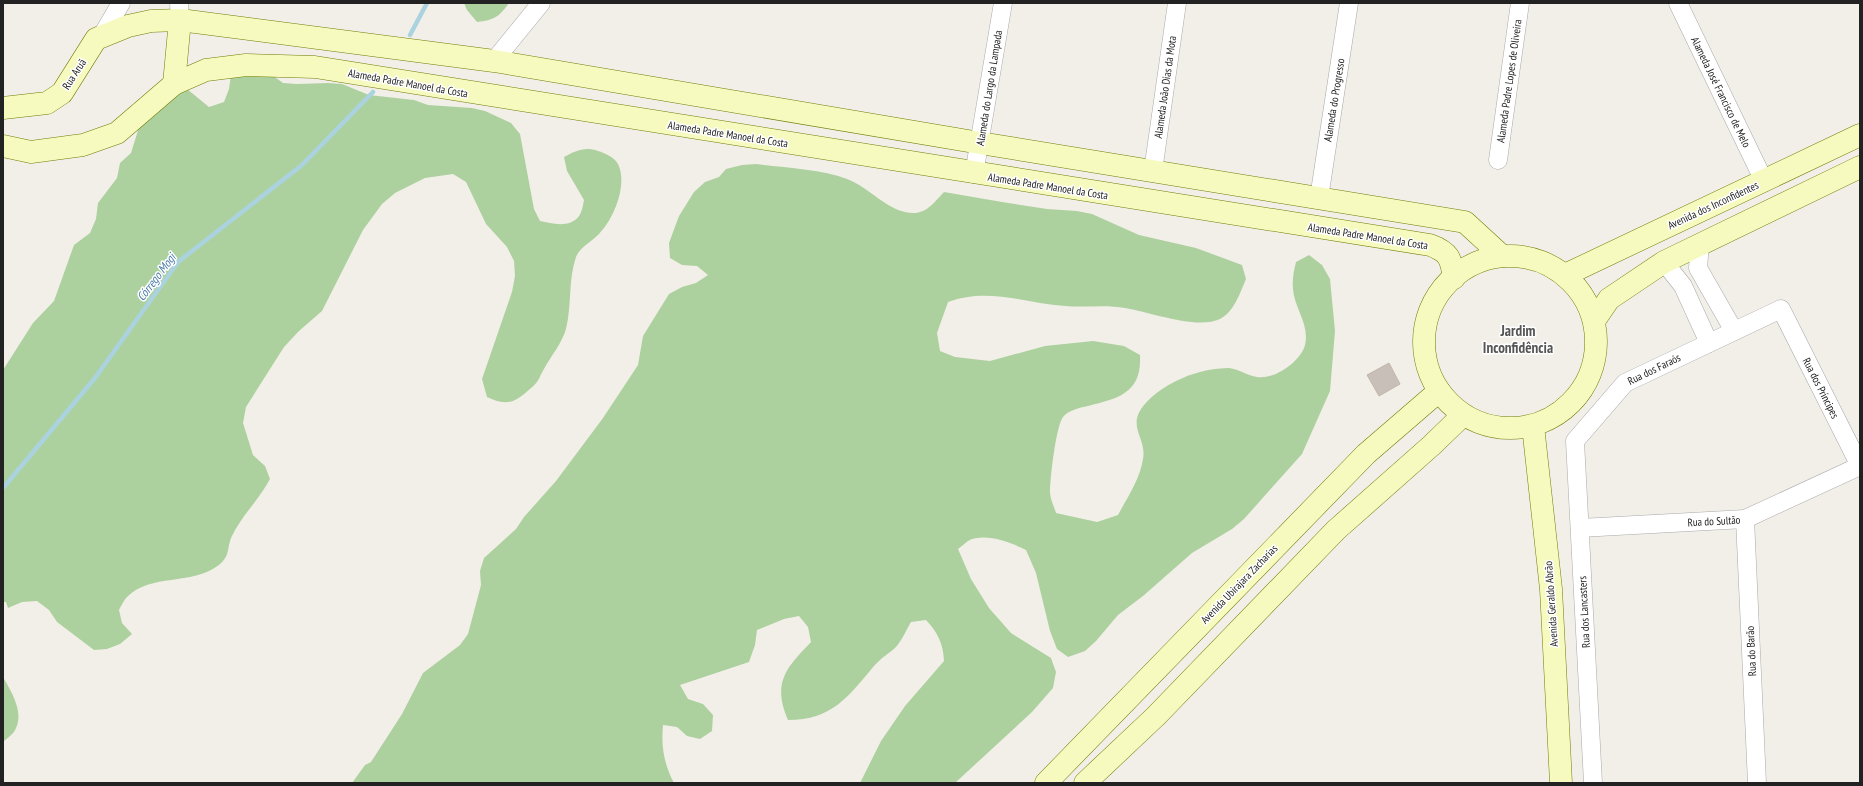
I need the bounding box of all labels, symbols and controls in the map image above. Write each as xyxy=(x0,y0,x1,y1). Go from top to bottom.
street label: Alameda Padre Lopes de Oliveira xyxy=(1493,18,1525,144)
street label: Alameda do Largo da Lampada xyxy=(973,29,1005,147)
street label: Alameda José Francisco de Melo xyxy=(1688,34,1754,150)
street label: Alameda João Dias da Mota xyxy=(1151,35,1179,139)
street label: Rua Aruã xyxy=(59,56,89,92)
street label: Alameda do Progresso xyxy=(1321,57,1348,143)
street label: Alameda Padre Manoel da Costa xyxy=(347,66,469,100)
street label: Alameda Padre Manoel da Costa xyxy=(667,118,789,150)
street label: Alameda Padre Manoel da Costa xyxy=(987,170,1109,202)
street label: Avenida dos Inconfidentes xyxy=(1665,178,1761,232)
street label: Alameda Padre Manoel da Costa xyxy=(1307,220,1429,252)
water label: Córrego Mogi xyxy=(133,249,179,304)
district label: Jardim Inconfidência xyxy=(1483,321,1553,357)
street label: Rua dos Faraós xyxy=(1625,350,1683,388)
street label: Rua dos Príncipes xyxy=(1800,355,1842,421)
street label: Rua do Sultão xyxy=(1687,513,1741,529)
street label: Avenida Ubirajara Zacharias xyxy=(1198,541,1281,627)
street label: Avenida Geraldo Abrão xyxy=(1541,560,1561,647)
street label: Rua dos Lancasters xyxy=(1575,575,1593,648)
street label: Rua do Barão xyxy=(1743,625,1759,677)

